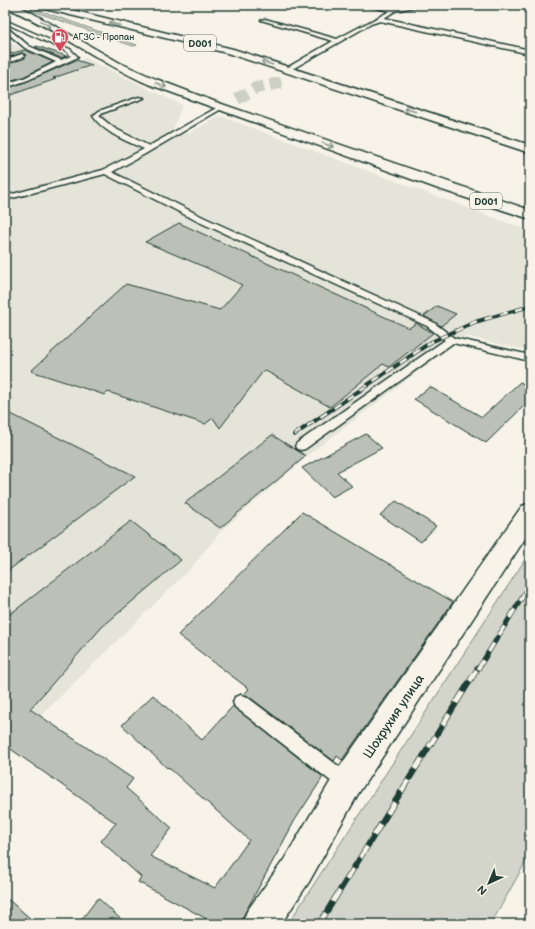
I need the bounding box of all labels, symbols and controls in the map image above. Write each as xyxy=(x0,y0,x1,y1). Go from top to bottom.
one-way arrow xyxy=(108,19,121,27)
one-way arrow xyxy=(40,20,51,28)
fuel station icon: АГЗС - Пропан xyxy=(50,27,70,52)
place label: АГЗС - Пропан xyxy=(72,32,134,43)
road number: D001 xyxy=(184,35,216,51)
one-way arrow xyxy=(260,59,273,66)
one-way arrow xyxy=(154,81,166,89)
one-way arrow xyxy=(403,106,416,113)
one-way arrow xyxy=(322,141,334,149)
road number: D001 xyxy=(470,193,502,209)
street label: Шохрухия улица xyxy=(360,671,428,762)
north arrow xyxy=(469,863,509,903)
text: N xyxy=(475,882,490,897)

